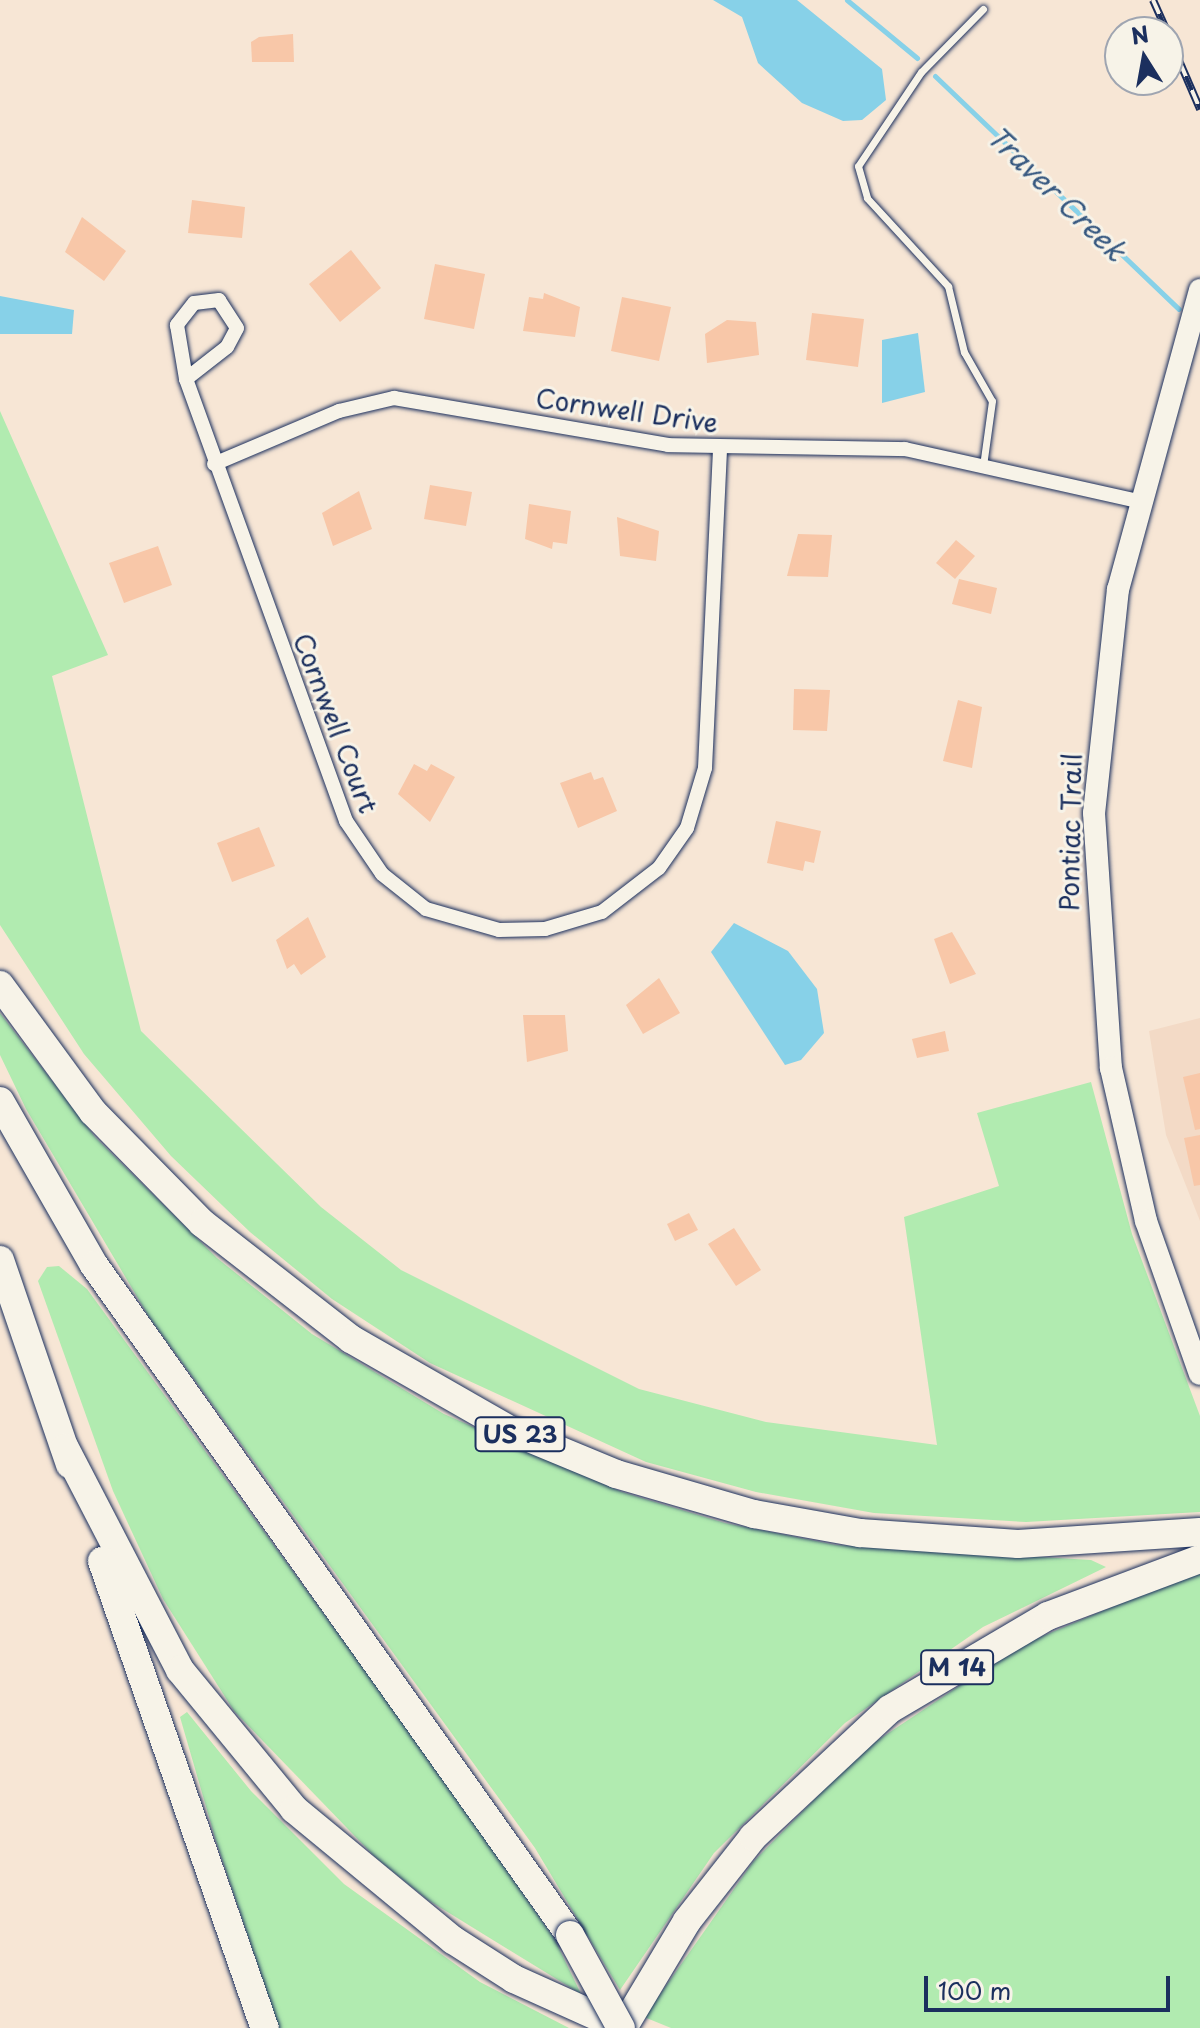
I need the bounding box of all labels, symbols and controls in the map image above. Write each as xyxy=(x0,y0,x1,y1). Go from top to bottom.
north arrow xyxy=(1104,16,1184,96)
text: N xyxy=(1128,16,1151,52)
water label: Traver Creek xyxy=(981,119,1133,267)
street label: Cornwell Drive xyxy=(533,382,721,438)
street label: Cornwell Court xyxy=(287,629,385,817)
street label: Pontiac Trail xyxy=(1053,752,1087,912)
road number: US 23 xyxy=(474,1414,566,1454)
road number: M 14 xyxy=(919,1647,995,1687)
scale bar xyxy=(928,1960,1174,2010)
text: 100 m xyxy=(938,1972,1011,2008)

